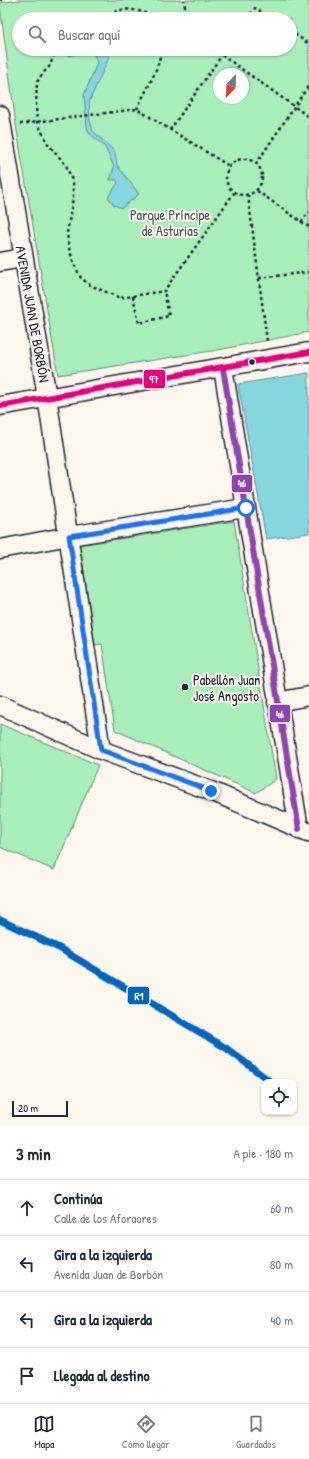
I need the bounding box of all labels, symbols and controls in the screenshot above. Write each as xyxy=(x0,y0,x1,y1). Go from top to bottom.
search box xyxy=(12,12,297,56)
icon: search xyxy=(26,23,48,45)
text: Buscar aquí xyxy=(58,24,121,45)
north arrow xyxy=(213,68,249,104)
park label: Parque Príncipe de Asturias xyxy=(130,205,211,240)
street label: AVENIDA JUAN DE BORBÓN xyxy=(12,244,54,384)
unlabelled marker xyxy=(247,357,257,367)
line badge: 97 xyxy=(143,369,166,389)
text: 97 xyxy=(149,372,159,386)
line badge: 46 xyxy=(231,474,253,493)
text: 46 xyxy=(238,476,247,490)
route start xyxy=(237,499,255,517)
place label: Pabellón Juan José Angosto xyxy=(193,670,260,706)
marker: Pabellón Juan José Angosto xyxy=(180,682,190,692)
line badge: 46 xyxy=(269,704,291,723)
text: 46 xyxy=(276,707,285,721)
route end xyxy=(202,782,220,800)
line badge: R1 xyxy=(127,986,150,1005)
text: R1 xyxy=(135,989,144,1003)
map controls xyxy=(261,1079,297,1115)
button: locate xyxy=(261,1079,297,1115)
scale bar xyxy=(12,1099,68,1118)
text: 20 m xyxy=(18,1101,38,1115)
text: 3 min xyxy=(16,1142,51,1165)
text: A pie · 180 m xyxy=(233,1144,293,1162)
text: Continúa xyxy=(54,1188,102,1209)
icon: ahead xyxy=(16,1197,38,1219)
text: 60 m xyxy=(270,1199,293,1217)
text: Calle de los Aforaores xyxy=(54,1209,157,1227)
text: Gira a la izquierda xyxy=(54,1244,152,1265)
icon: left xyxy=(16,1253,38,1275)
text: 80 m xyxy=(270,1255,293,1273)
text: Avenida Juan de Borbón xyxy=(54,1265,163,1283)
icon: left xyxy=(16,1309,38,1331)
text: Gira a la izquierda xyxy=(54,1309,152,1330)
text: 40 m xyxy=(270,1311,293,1329)
icon: arrive xyxy=(16,1365,38,1387)
text: Llegada al destino xyxy=(54,1365,150,1386)
tab: Mapa xyxy=(33,1413,55,1451)
tab: Cómo llegar xyxy=(122,1413,169,1451)
tab: Guardados xyxy=(236,1413,276,1451)

